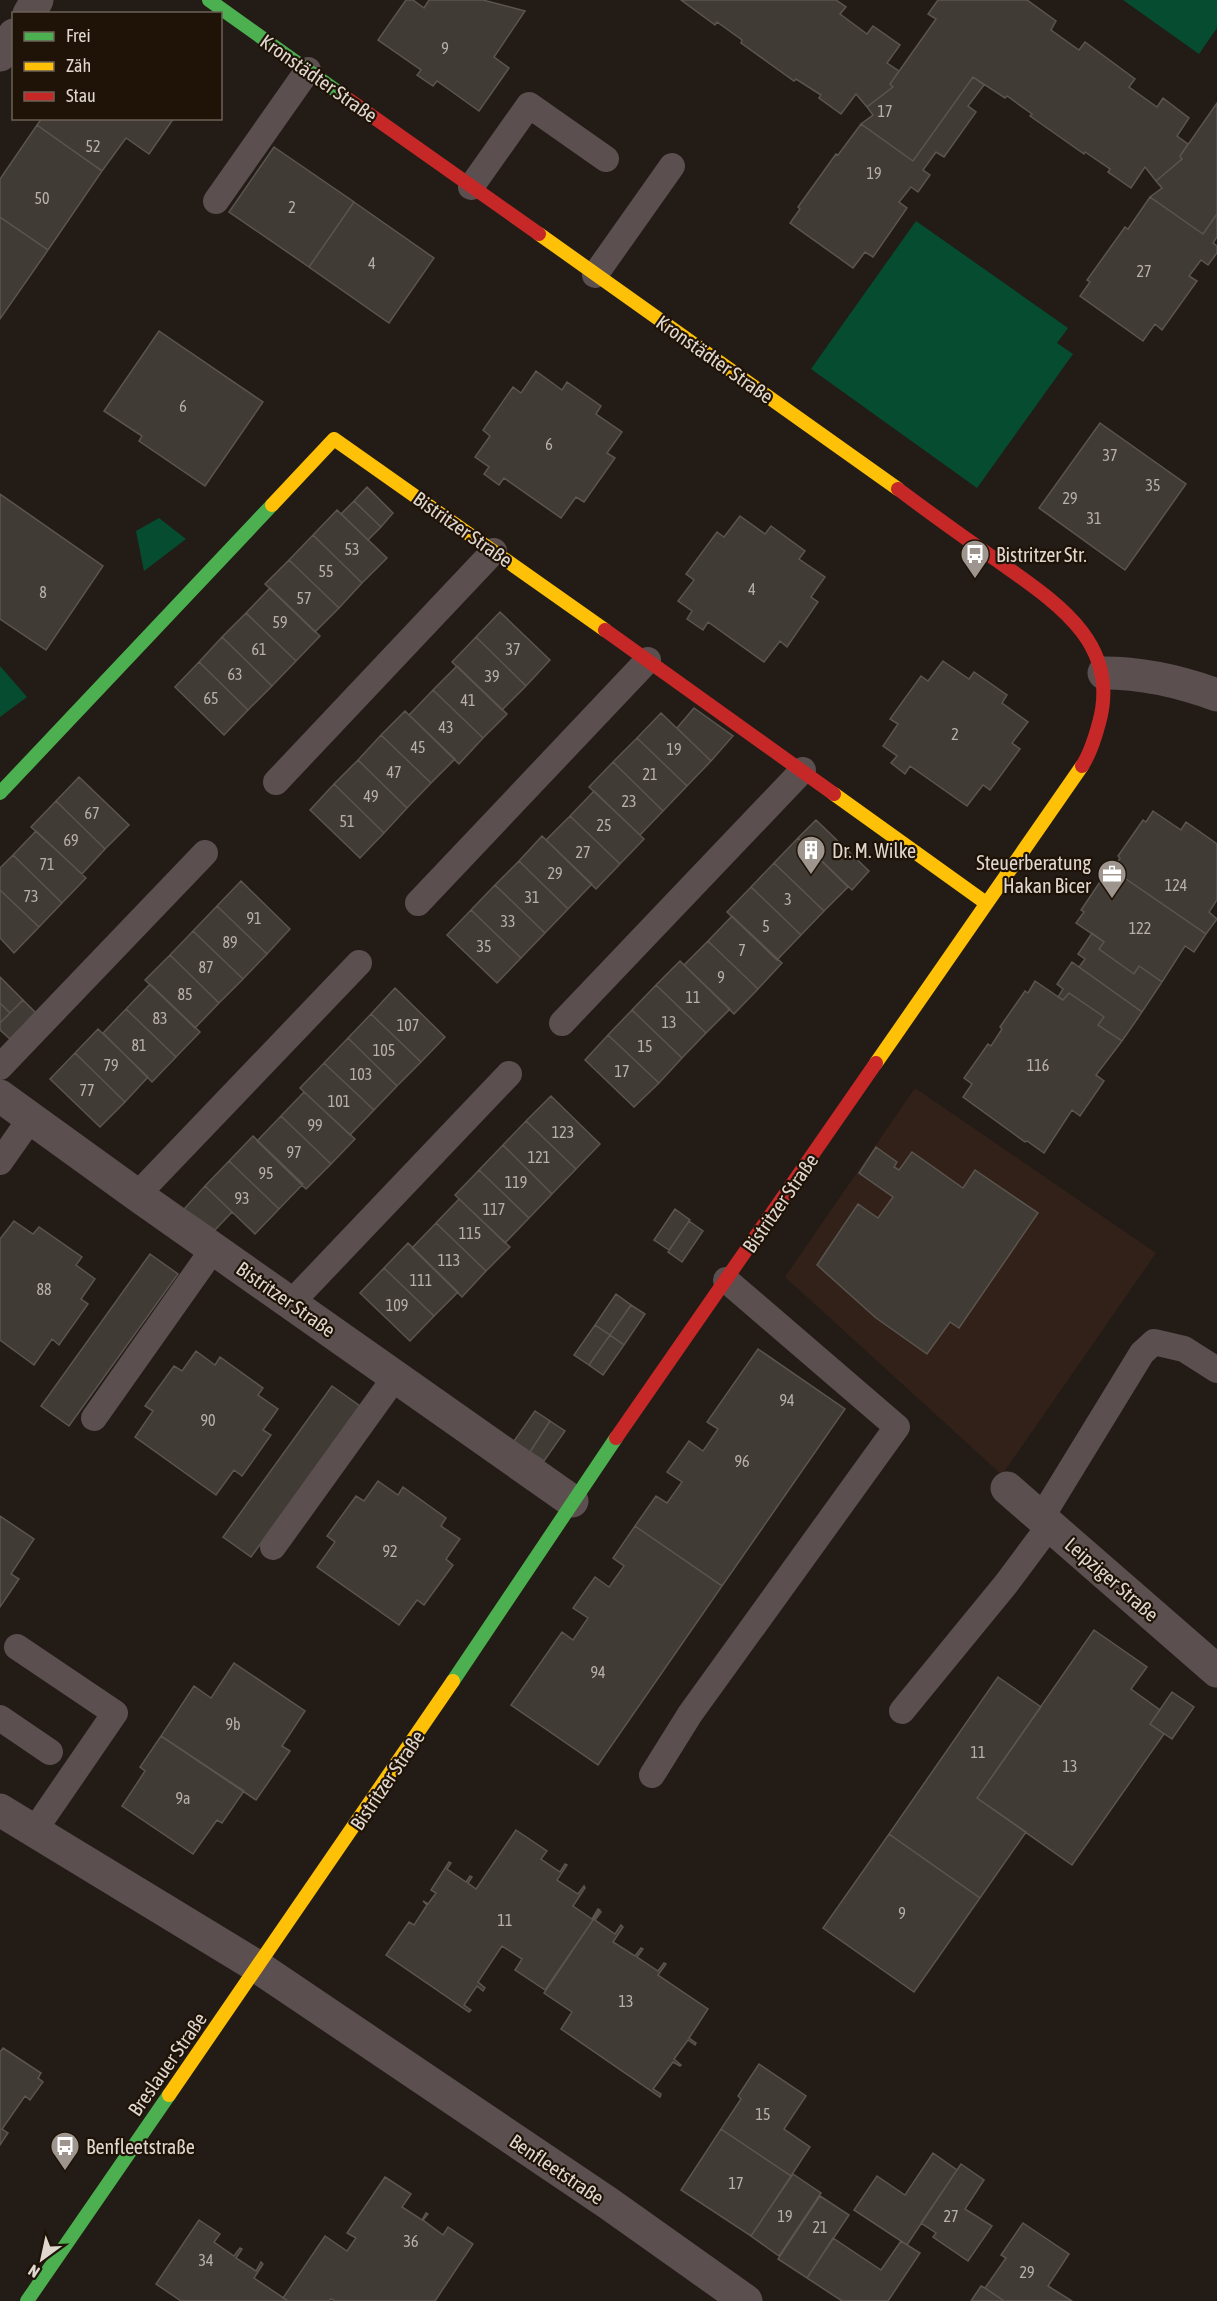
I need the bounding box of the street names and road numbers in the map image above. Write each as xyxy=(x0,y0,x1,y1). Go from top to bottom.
street label: Kronstädter Straße xyxy=(256,29,382,127)
street label: Kronstädter Straße xyxy=(652,310,778,408)
street label: Bistritzer Straße xyxy=(409,487,517,571)
street label: Bistritzer Straße xyxy=(738,1149,822,1257)
street label: Bistritzer Straße xyxy=(232,1257,340,1341)
street label: Leipziger Straße xyxy=(1061,1532,1163,1626)
street label: Bistritzer Straße xyxy=(345,1726,429,1834)
street label: Breslauer Straße xyxy=(123,2008,211,2120)
street label: Benfleetstraße xyxy=(505,2129,609,2209)

